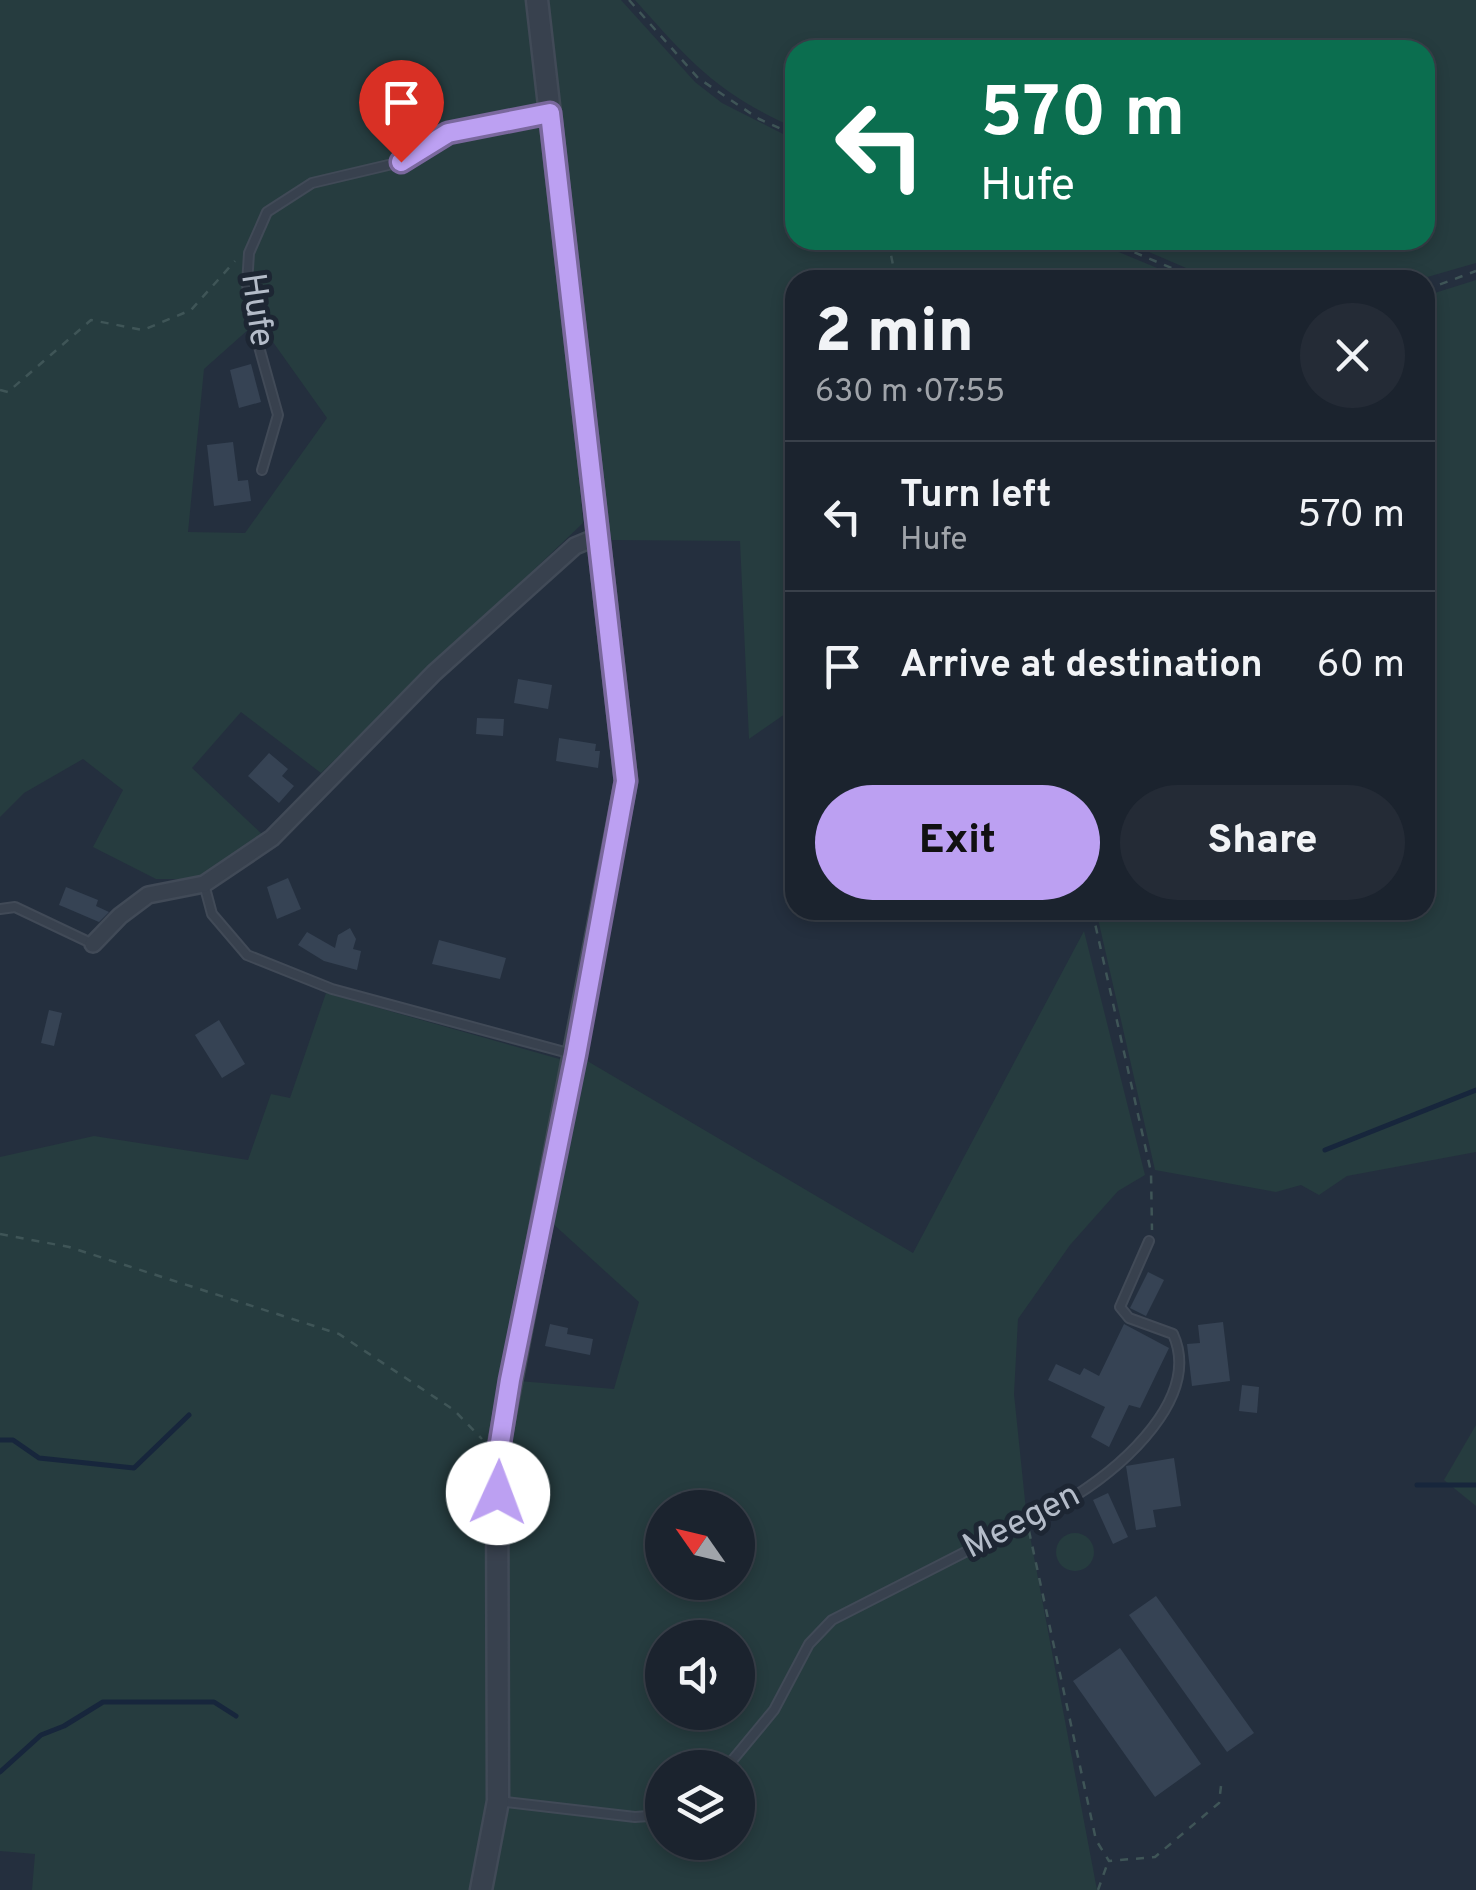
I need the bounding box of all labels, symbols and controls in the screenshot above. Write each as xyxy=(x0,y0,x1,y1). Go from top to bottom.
pin xyxy=(359,60,444,163)
text: 570 m xyxy=(980,72,1185,161)
icon: arrive xyxy=(374,75,429,130)
icon: left xyxy=(815,80,945,210)
text: Hufe xyxy=(980,159,1075,216)
street label: Hufe xyxy=(229,270,283,350)
text: 2 min xyxy=(815,297,974,373)
button: close xyxy=(1300,303,1405,408)
text: 630 m · 07:55 xyxy=(815,373,1005,413)
text: Turn left xyxy=(900,472,1052,521)
icon: left xyxy=(815,489,870,544)
text: 570 m xyxy=(1298,492,1405,541)
text: Hufe xyxy=(900,521,968,561)
icon: arrive xyxy=(815,639,870,694)
text: Arrive at destination xyxy=(900,642,1263,691)
text: 60 m xyxy=(1317,642,1405,691)
button: Exit xyxy=(815,785,1100,900)
button: Share xyxy=(1120,785,1405,900)
position arrow xyxy=(446,1441,550,1545)
street label: Meegen xyxy=(956,1474,1088,1570)
north arrow xyxy=(645,1490,755,1600)
map controls xyxy=(645,1490,755,1860)
button: sound xyxy=(645,1620,755,1730)
button: layers xyxy=(645,1750,755,1860)

